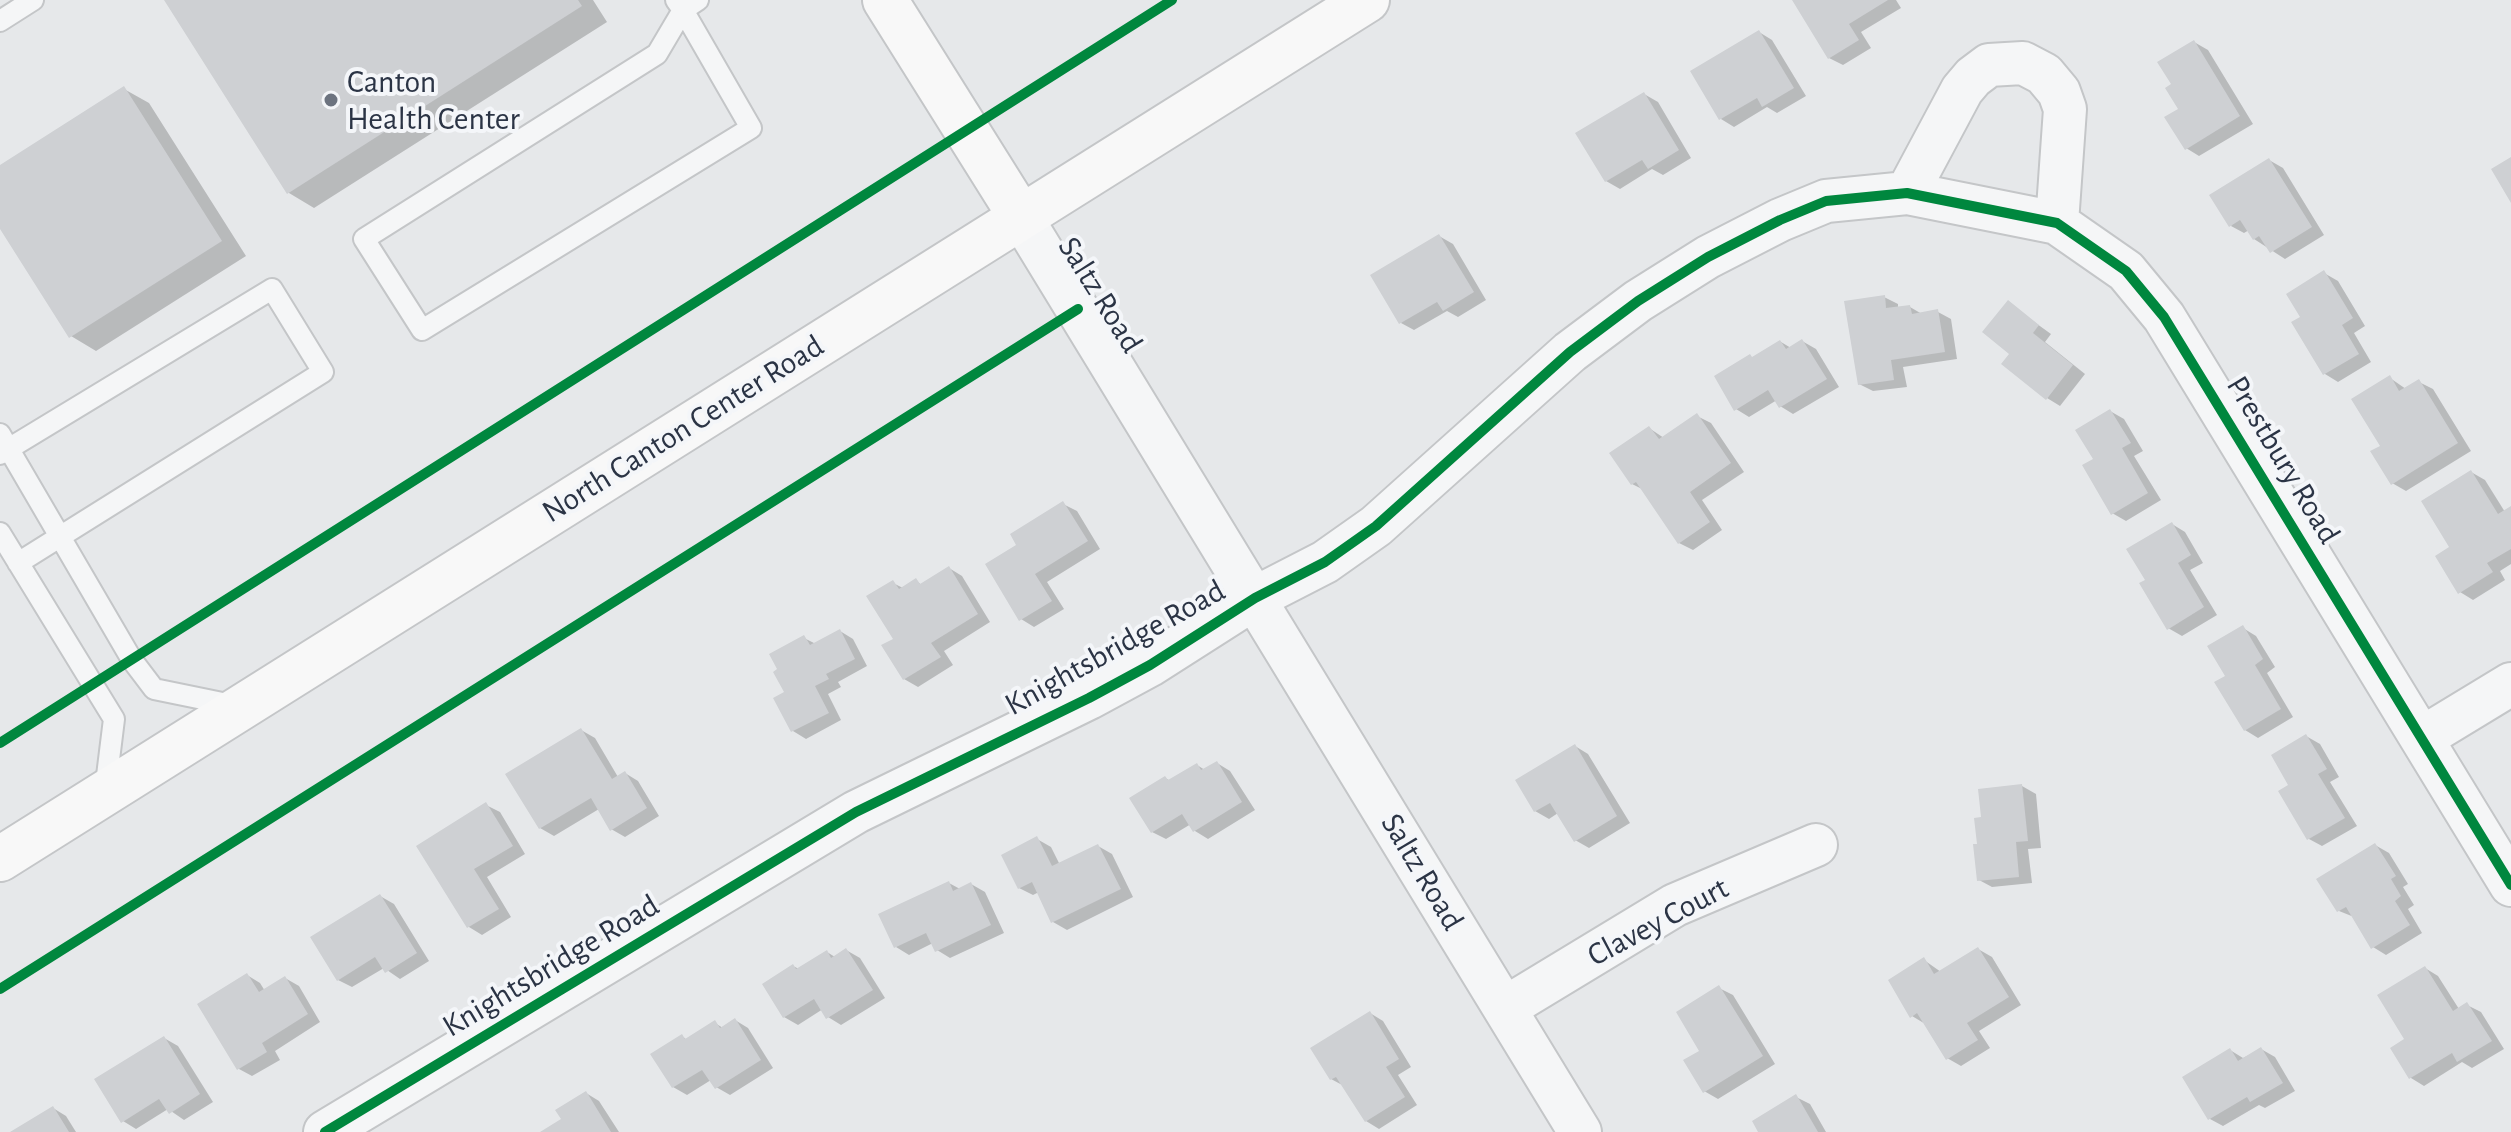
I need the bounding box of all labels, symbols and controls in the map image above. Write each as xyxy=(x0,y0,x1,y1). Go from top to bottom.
place label: Canton Health Center xyxy=(347,63,520,138)
marker: Canton Health Center xyxy=(322,91,340,109)
street label: Saltz Road xyxy=(1049,230,1151,360)
street label: North Canton Center Road xyxy=(535,327,831,531)
street label: Prestbury Road xyxy=(2218,369,2348,551)
street label: Knightsbridge Road xyxy=(998,572,1232,724)
street label: Saltz Road xyxy=(1372,807,1472,937)
street label: Clavey Court xyxy=(1581,869,1735,975)
street label: Knightsbridge Road xyxy=(436,886,666,1046)

